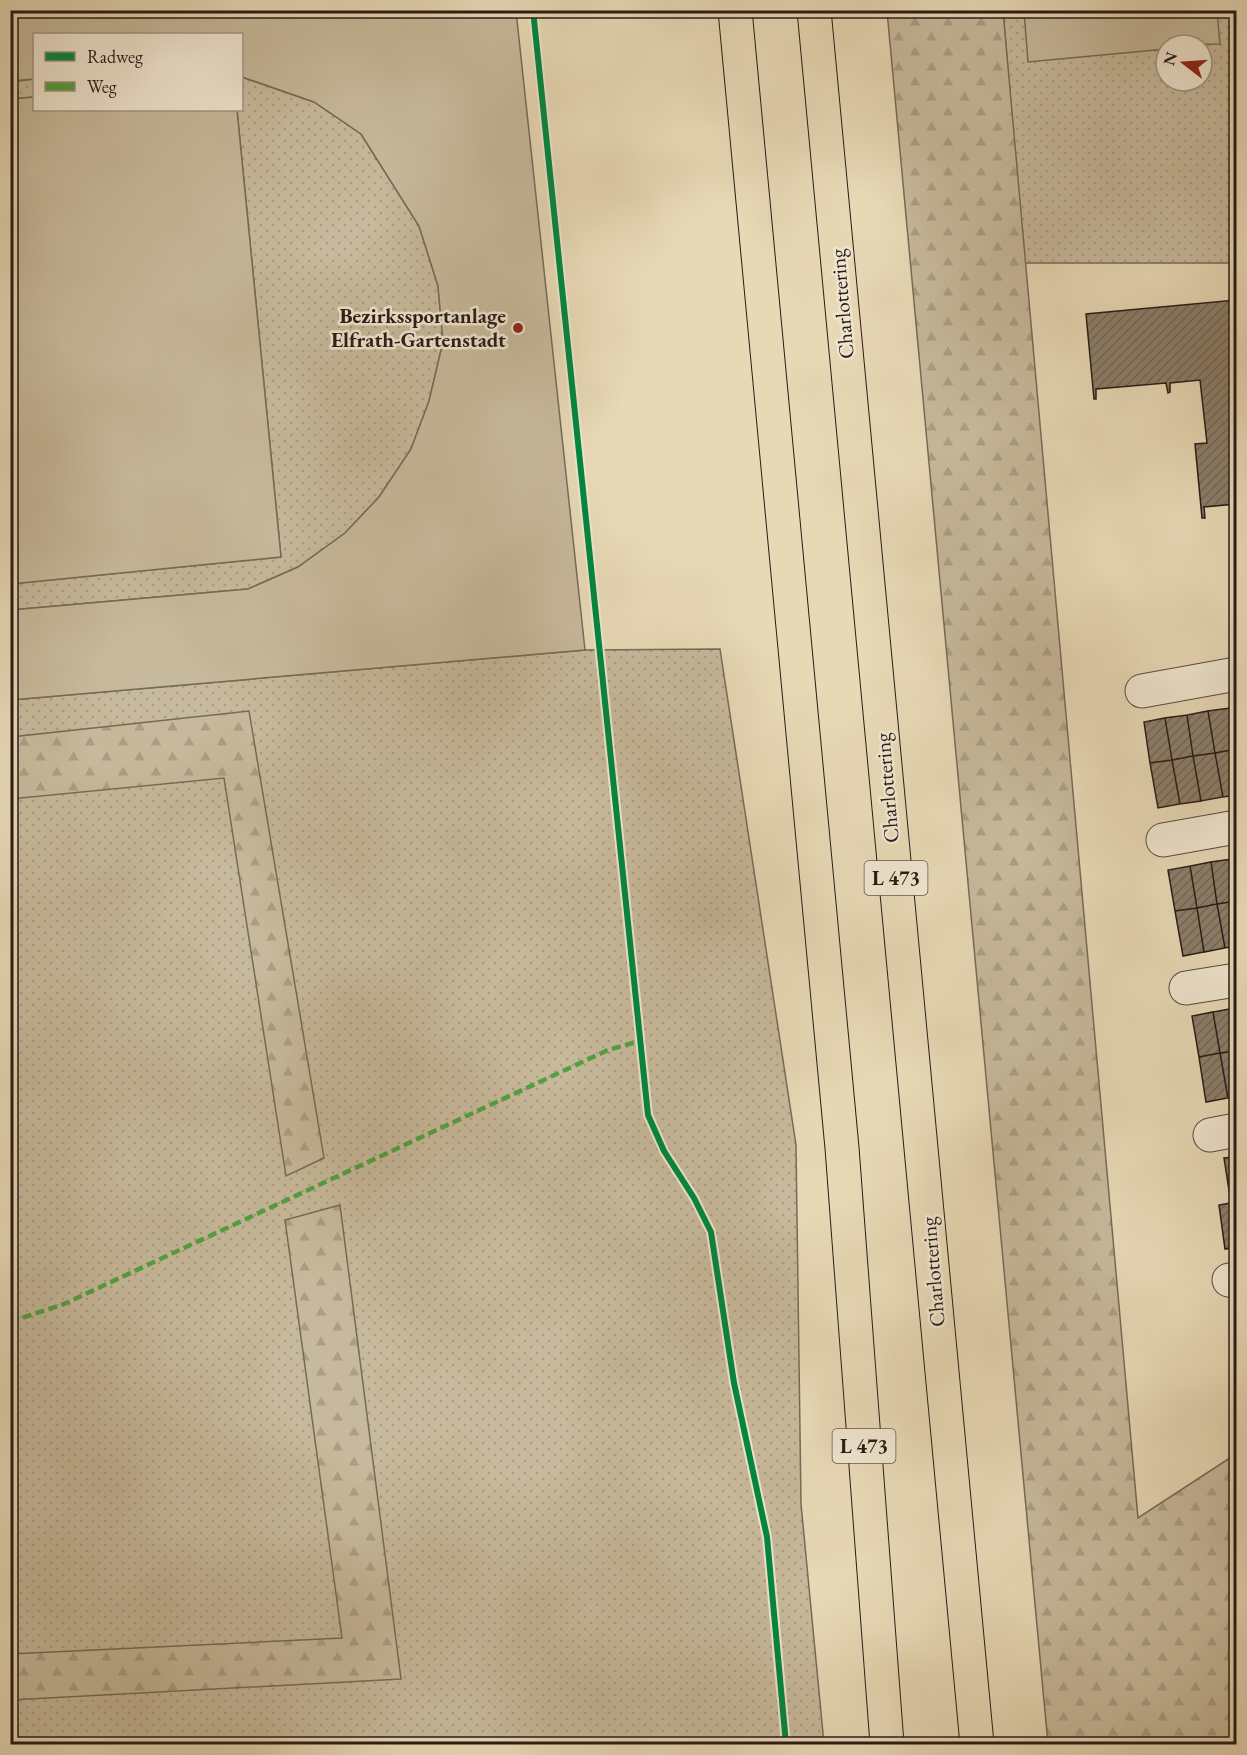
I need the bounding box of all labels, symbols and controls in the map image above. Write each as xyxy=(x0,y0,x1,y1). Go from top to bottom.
legend xyxy=(33,33,243,111)
north arrow xyxy=(1154,33,1214,93)
text: Radweg xyxy=(87,45,143,68)
text: N xyxy=(1158,49,1182,68)
text: Weg xyxy=(87,75,117,98)
street label: Charlottering xyxy=(823,247,860,360)
place label: Bezirkssportanlage Elfrath-Gartenstadt xyxy=(331,302,506,353)
marker: Bezirkssportanlage Elfrath-Gartenstadt xyxy=(511,321,525,335)
street label: Charlottering xyxy=(868,731,905,844)
road number: L 473 xyxy=(864,861,928,895)
street label: Charlottering xyxy=(914,1215,951,1328)
road number: L 473 xyxy=(832,1429,896,1463)

